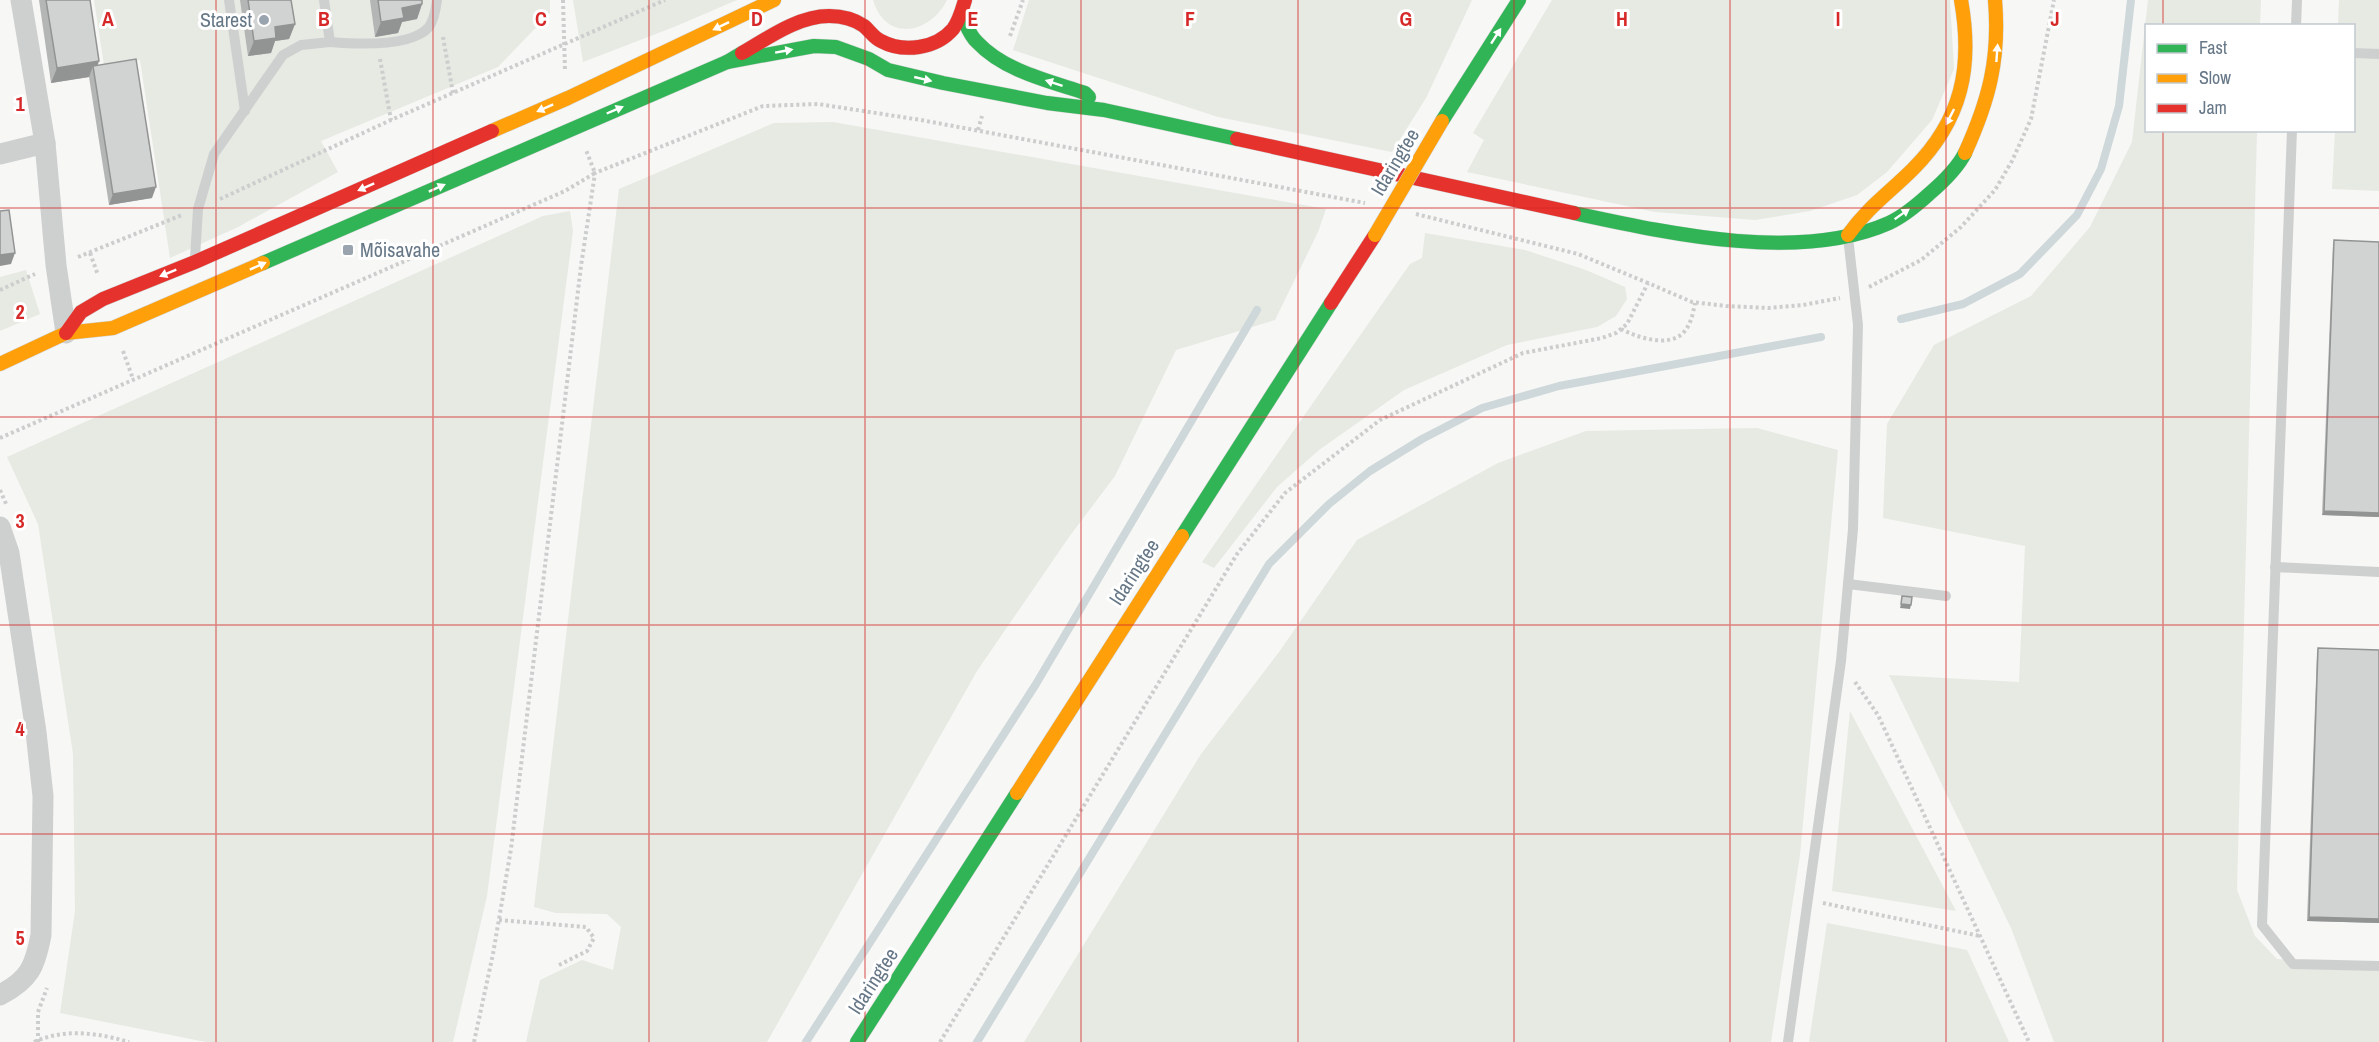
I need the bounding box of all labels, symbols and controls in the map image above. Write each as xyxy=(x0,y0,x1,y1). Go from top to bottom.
text: A xyxy=(102,5,114,32)
text: B xyxy=(318,5,330,32)
text: C xyxy=(535,5,547,32)
text: D xyxy=(751,5,763,32)
text: E xyxy=(968,5,979,32)
text: F xyxy=(1185,5,1195,32)
text: G xyxy=(1400,5,1412,32)
text: H xyxy=(1616,5,1628,32)
text: I xyxy=(1836,5,1840,32)
text: J xyxy=(2050,5,2060,32)
place label: Starest xyxy=(200,6,252,33)
marker: Starest xyxy=(257,13,271,27)
one-way arrow xyxy=(713,21,730,30)
legend xyxy=(2145,24,2355,132)
one-way arrow xyxy=(1490,28,1501,44)
text: Fast xyxy=(2199,35,2227,60)
one-way arrow xyxy=(1993,43,2002,62)
one-way arrow xyxy=(775,46,794,55)
text: Slow xyxy=(2199,65,2231,90)
one-way arrow xyxy=(914,74,933,84)
one-way arrow xyxy=(1045,77,1063,87)
text: 1 xyxy=(15,90,25,117)
text: Jam xyxy=(2199,95,2227,120)
one-way arrow xyxy=(535,103,553,113)
one-way arrow xyxy=(607,105,625,115)
one-way arrow xyxy=(1945,109,1954,126)
street label: Idaringtee xyxy=(1364,123,1425,200)
one-way arrow xyxy=(358,182,375,191)
one-way arrow xyxy=(428,183,446,193)
one-way arrow xyxy=(1894,209,1910,220)
place label: Mõisavahe xyxy=(360,236,440,263)
marker: Mõisavahe xyxy=(341,243,355,257)
one-way arrow xyxy=(249,261,267,270)
one-way arrow xyxy=(159,269,177,278)
text: 2 xyxy=(15,298,25,325)
text: 3 xyxy=(15,507,25,534)
street label: Idaringtee xyxy=(1102,533,1165,610)
text: 4 xyxy=(15,715,25,742)
text: 5 xyxy=(15,924,25,951)
street label: Idaringtee xyxy=(841,942,904,1019)

